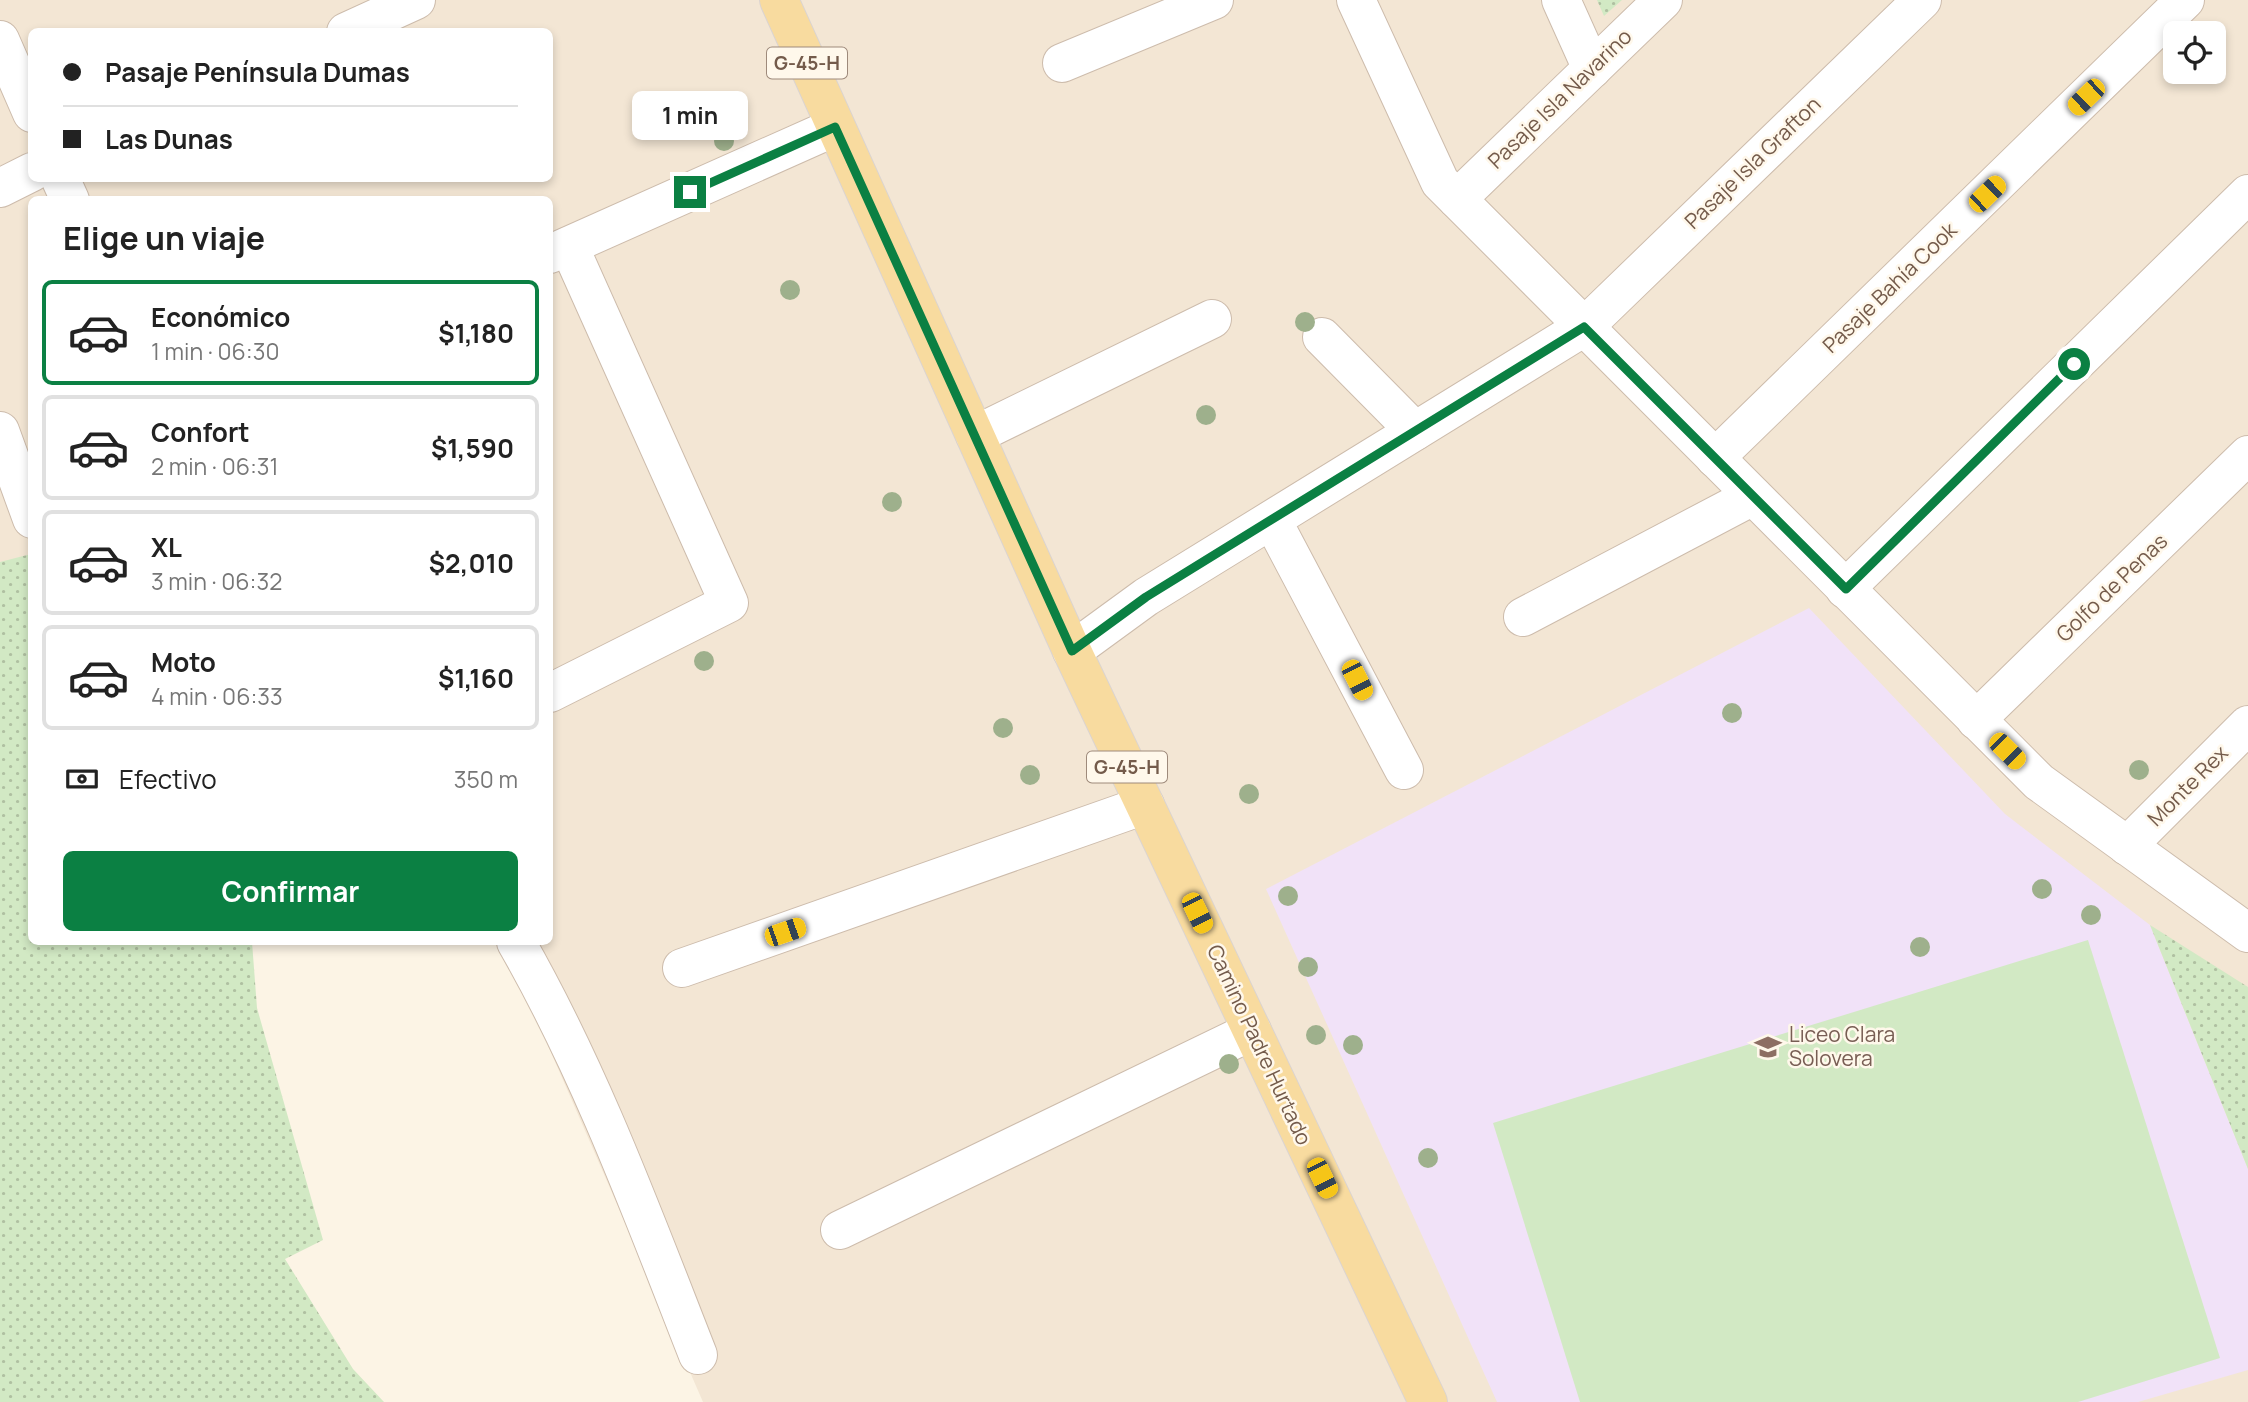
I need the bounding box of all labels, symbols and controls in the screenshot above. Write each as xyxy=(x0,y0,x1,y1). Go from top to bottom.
map controls xyxy=(2163,21,2226,84)
button: locate xyxy=(2163,21,2226,84)
street label: Pasaje Isla Navarino xyxy=(1481,22,1637,174)
road number: G-45-H xyxy=(767,48,847,78)
text: Pasaje Península Dumas xyxy=(105,54,410,90)
car xyxy=(2064,75,2109,119)
callout: 1 min xyxy=(632,90,748,140)
street label: Pasaje Isla Grafton xyxy=(1678,90,1826,235)
text: 1 min xyxy=(662,99,718,131)
text: Las Dunas xyxy=(105,121,233,157)
car xyxy=(1965,172,2010,216)
route end xyxy=(674,176,706,208)
text: Elige un viaje xyxy=(63,216,265,260)
street label: Pasaje Bahía Cook xyxy=(1816,216,1963,359)
text: Económico xyxy=(151,299,290,335)
icon: car xyxy=(67,301,130,364)
text: $1,180 xyxy=(438,315,514,351)
text: 1 min · 06:30 xyxy=(151,335,279,367)
route start xyxy=(2058,348,2090,380)
text: Confort xyxy=(151,414,250,450)
icon: car xyxy=(67,416,130,479)
text: $1,590 xyxy=(431,430,514,466)
text: 2 min · 06:31 xyxy=(151,450,279,482)
street label: Golfo de Penas xyxy=(2050,527,2173,648)
text: XL xyxy=(151,529,182,565)
icon: car xyxy=(67,531,130,594)
text: $2,010 xyxy=(429,545,514,581)
text: 3 min · 06:32 xyxy=(151,565,282,597)
text: Moto xyxy=(151,644,216,680)
icon: car xyxy=(67,646,130,709)
car xyxy=(1339,657,1376,703)
text: $1,160 xyxy=(438,660,514,696)
text: 4 min · 06:33 xyxy=(151,680,283,712)
car xyxy=(1985,729,2030,773)
street label: Monte Rex xyxy=(2141,739,2234,832)
road number: G-45-H xyxy=(1087,752,1167,782)
icon: cash xyxy=(63,760,101,798)
text: Efectivo xyxy=(119,761,217,797)
text: 350 m xyxy=(454,763,518,795)
button: Confirmar xyxy=(63,851,518,931)
car xyxy=(1179,890,1216,936)
car xyxy=(762,915,809,949)
street label: Camino Padre Hurtado xyxy=(1201,940,1319,1149)
place label: Liceo Clara Solovera xyxy=(1789,1020,1895,1072)
school or university icon: Liceo Clara Solovera xyxy=(1753,1032,1783,1062)
car xyxy=(1304,1155,1341,1201)

